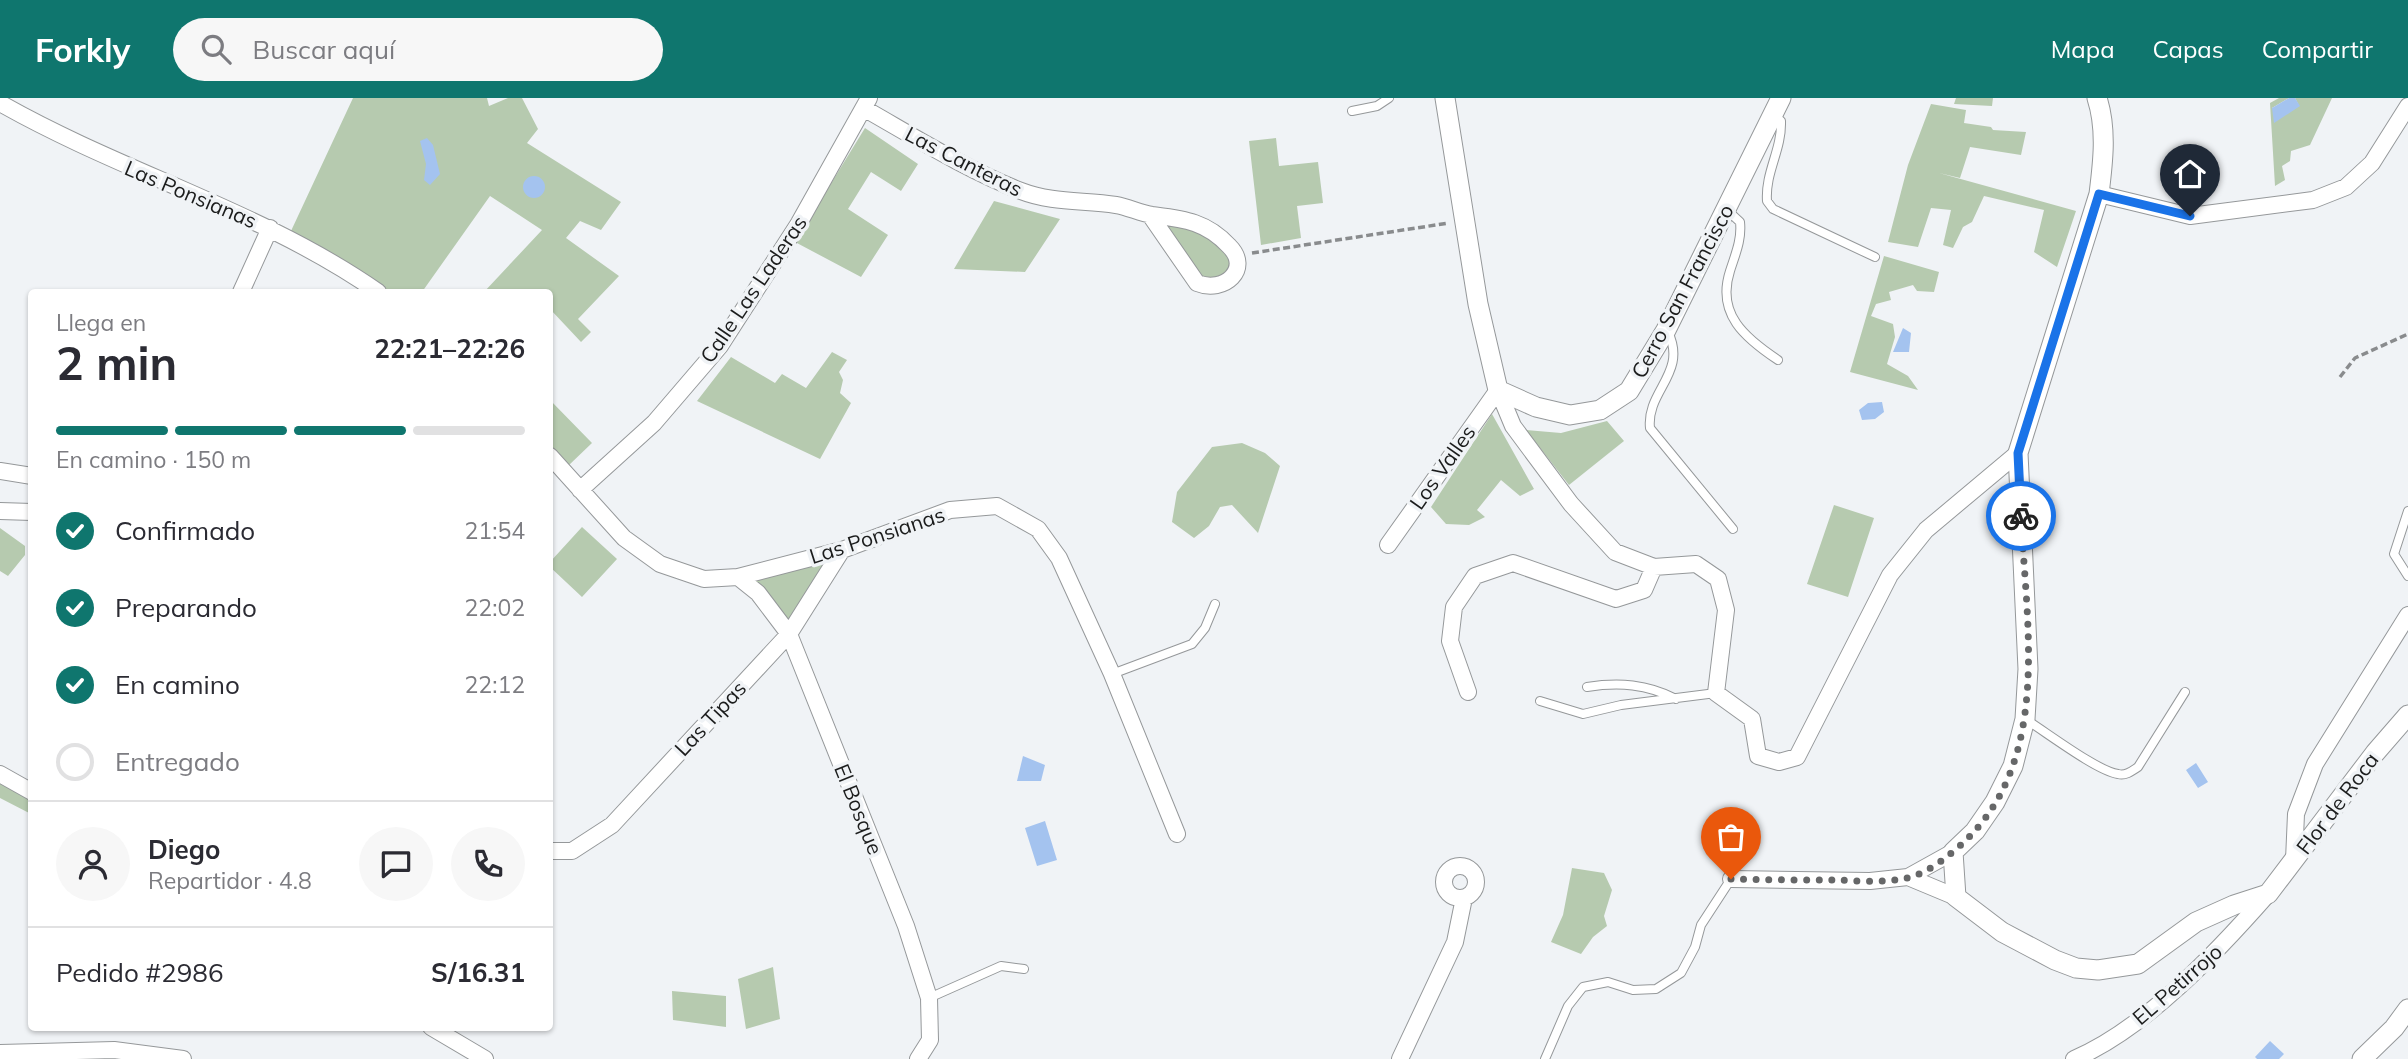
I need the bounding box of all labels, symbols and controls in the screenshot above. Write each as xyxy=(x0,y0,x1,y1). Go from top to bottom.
search box xyxy=(173,18,663,81)
text: Forkly xyxy=(35,29,131,70)
icon: search xyxy=(197,30,235,68)
text: Buscar aquí xyxy=(253,33,395,66)
text: Mapa xyxy=(2051,34,2115,64)
text: Capas xyxy=(2153,34,2224,64)
text: Compartir xyxy=(2262,34,2373,64)
street label: Las Canteras xyxy=(901,120,1027,202)
pin xyxy=(2160,144,2220,216)
street label: Las Ponsianas xyxy=(121,155,261,233)
icon: home xyxy=(2171,155,2209,193)
street label: Cerro San Francisco xyxy=(1625,200,1739,382)
street label: Calle Las Laderas xyxy=(694,210,812,368)
text: Llega en xyxy=(56,308,146,337)
text: 22:21–22:26 xyxy=(374,332,525,365)
text: 2 min xyxy=(56,334,177,392)
street label: Los Valles xyxy=(1403,420,1481,514)
text: En camino · 150 m xyxy=(56,445,251,474)
courier xyxy=(1986,481,2056,551)
icon: bike xyxy=(2002,497,2040,535)
street label: Las Ponsianas xyxy=(806,501,948,569)
icon: check xyxy=(56,512,94,550)
text: Confirmado xyxy=(115,514,255,547)
text: 21:54 xyxy=(465,516,525,545)
icon: check xyxy=(56,589,94,627)
text: Preparando xyxy=(115,591,257,624)
text: 22:02 xyxy=(465,593,525,622)
icon: check xyxy=(56,666,94,704)
text: En camino xyxy=(115,668,240,701)
text: 22:12 xyxy=(465,670,525,699)
street label: Las Tipas xyxy=(669,675,751,761)
text: Entregado xyxy=(115,745,240,778)
street label: Flor de Roca xyxy=(2290,747,2384,859)
street label: El Bosque xyxy=(829,760,889,858)
pin xyxy=(1701,807,1761,879)
icon: bag xyxy=(1712,818,1750,856)
button: person xyxy=(56,827,130,901)
button: chat xyxy=(359,827,433,901)
button: phone xyxy=(451,827,525,901)
text: Diego xyxy=(148,833,220,866)
text: Repartidor · 4.8 xyxy=(148,866,312,895)
street label: EL Petirrojo xyxy=(2127,938,2227,1030)
text: Pedido #2986 xyxy=(56,956,224,989)
text: S/16.31 xyxy=(431,956,525,989)

